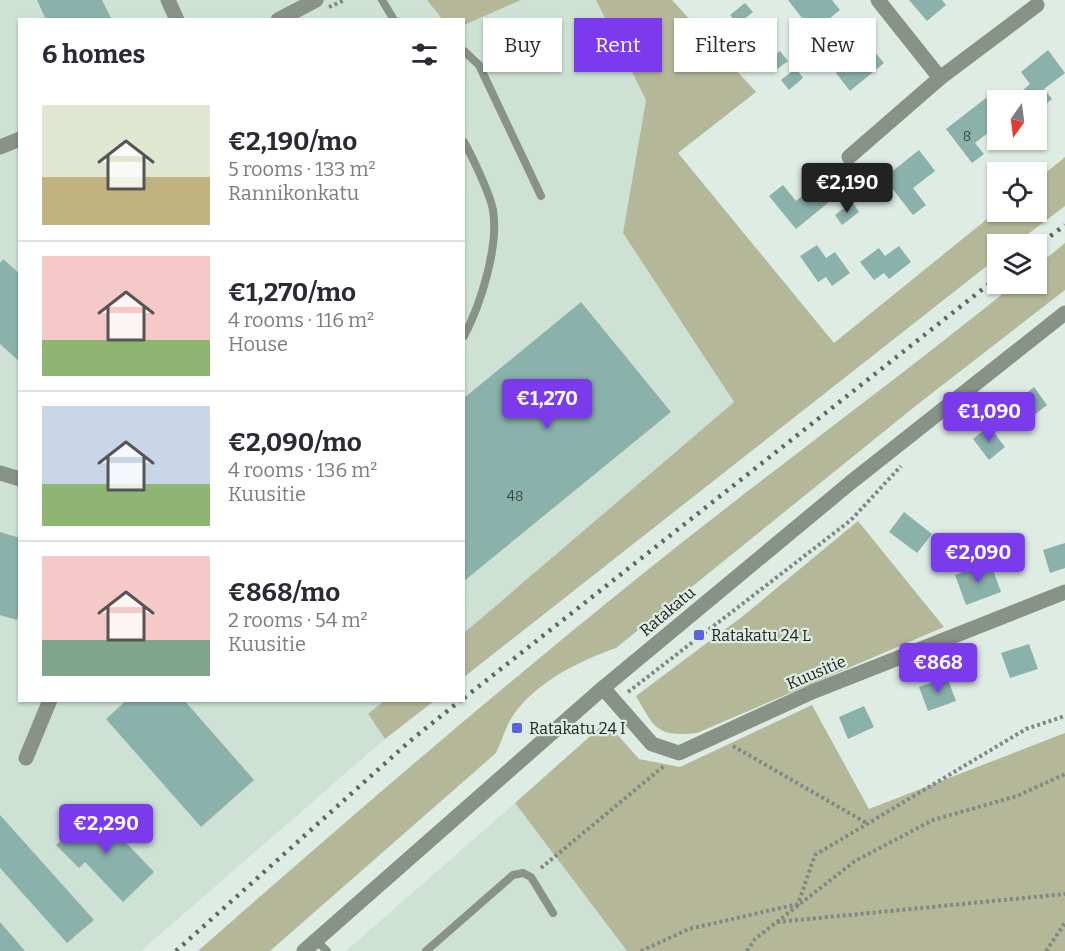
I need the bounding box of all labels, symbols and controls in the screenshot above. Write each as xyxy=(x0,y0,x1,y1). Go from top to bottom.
chip: Buy xyxy=(483,18,562,72)
chip: Rent xyxy=(574,18,662,72)
chip: Filters xyxy=(674,18,777,72)
chip: New xyxy=(789,18,876,72)
icon: filters xyxy=(408,38,441,71)
text: 6 homes xyxy=(42,39,145,70)
north arrow xyxy=(987,90,1047,150)
map controls xyxy=(987,90,1047,294)
text: €2,190/mo xyxy=(228,126,357,157)
house number: 8 xyxy=(963,128,971,145)
icon: home xyxy=(90,129,162,201)
text: 5 rooms · 133 m² xyxy=(228,157,376,181)
button: locate xyxy=(987,162,1047,222)
pin: €2,190 xyxy=(798,163,896,214)
text: €2,190 xyxy=(816,170,878,194)
text: Rannikonkatu xyxy=(228,181,359,205)
button: layers xyxy=(987,234,1047,294)
text: €1,270/mo xyxy=(228,277,356,308)
icon: home xyxy=(90,280,162,352)
text: 4 rooms · 116 m² xyxy=(228,308,374,332)
text: House xyxy=(228,332,288,356)
pin: €1,270 xyxy=(498,379,596,430)
text: €1,270 xyxy=(516,386,578,410)
pin: €1,090 xyxy=(940,392,1038,443)
text: €1,090 xyxy=(957,399,1021,423)
text: €2,090/mo xyxy=(228,427,362,458)
icon: home xyxy=(90,430,162,502)
text: 4 rooms · 136 m² xyxy=(228,458,377,482)
text: Kuusitie xyxy=(228,482,306,506)
house number: 48 xyxy=(507,488,523,505)
pin: €2,090 xyxy=(929,533,1027,584)
text: €2,090 xyxy=(945,540,1011,564)
text: €868/mo xyxy=(228,577,340,608)
icon: home xyxy=(90,580,162,652)
street label: Ratakatu xyxy=(636,583,699,640)
text: 2 rooms · 54 m² xyxy=(228,608,368,632)
place label: Ratakatu 24 L xyxy=(711,626,811,645)
marker: Ratakatu 24 L xyxy=(692,628,706,642)
text: Kuusitie xyxy=(228,632,306,656)
pin: €868 xyxy=(902,643,974,694)
text: €868 xyxy=(913,650,963,674)
street label: Kuusitie xyxy=(784,652,849,693)
place label: Ratakatu 24 I xyxy=(529,719,626,738)
marker: Ratakatu 24 I xyxy=(510,721,524,735)
pin: €2,290 xyxy=(57,804,155,855)
text: €2,290 xyxy=(73,811,139,835)

